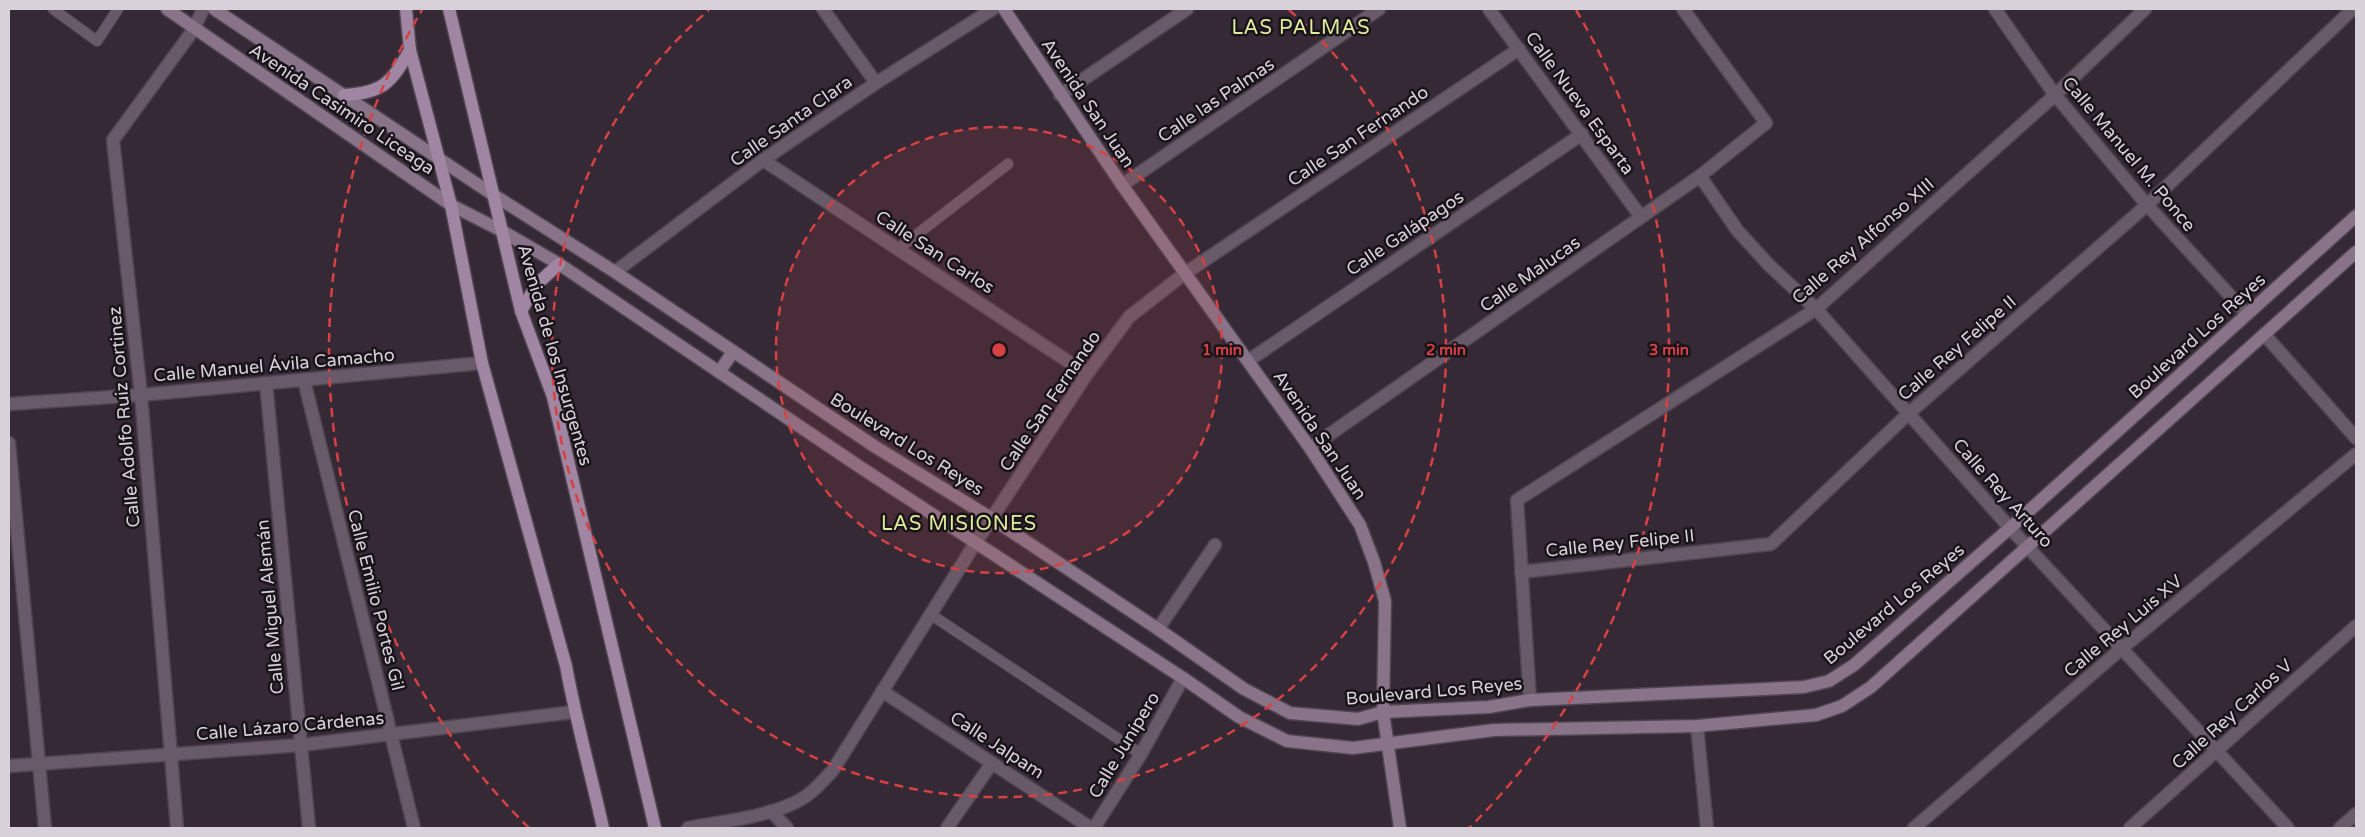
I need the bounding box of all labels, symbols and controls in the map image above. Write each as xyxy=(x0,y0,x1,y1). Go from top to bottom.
district label: LAS PALMAS xyxy=(1231,16,1371,40)
street label: Calle Nueva Esparta xyxy=(1521,27,1639,179)
street label: Avenida San Juan xyxy=(1037,34,1139,172)
street label: Avenida Casimiro Liceaga xyxy=(245,39,439,179)
street label: Calle las Palmas xyxy=(1154,53,1278,147)
street label: Calle Santa Clara xyxy=(726,71,856,171)
street label: Calle Manuel M. Ponce xyxy=(2058,72,2200,236)
street label: Calle San Fernando xyxy=(1283,81,1433,191)
street label: Calle Rey Alfonso XIII xyxy=(1787,173,1939,309)
street label: Calle Galápagos xyxy=(1342,186,1468,280)
street label: Calle San Carlos xyxy=(872,205,998,299)
street label: Calle Malucas xyxy=(1475,231,1585,317)
street label: Avenida de los Insurgentes xyxy=(513,242,597,468)
street label: Boulevard Los Reyes xyxy=(2124,269,2270,403)
street label: Calle Rey Felipe II xyxy=(1893,291,2021,405)
street label: Calle Adolfo Ruiz Cortinez xyxy=(103,305,145,528)
street label: Calle San Fernando xyxy=(995,326,1105,476)
centre of rings xyxy=(990,341,1008,359)
text: 1 min xyxy=(1202,341,1242,359)
text: 2 min xyxy=(1426,341,1466,359)
text: 3 min xyxy=(1649,341,1689,359)
street label: Calle Manuel Ávila Camacho xyxy=(152,343,396,387)
street label: Avenida San Juan xyxy=(1269,366,1371,504)
street label: Boulevard Los Reyes xyxy=(826,388,988,500)
street label: Calle Rey Arturo xyxy=(1948,434,2058,552)
street label: Calle Emilio Portes Gil xyxy=(343,507,409,693)
district label: LAS MISIONES xyxy=(881,512,1037,536)
street label: Calle Miguel Alemán xyxy=(251,519,289,695)
street label: Calle Rey Felipe II xyxy=(1544,524,1696,562)
street label: Boulevard Los Reyes xyxy=(1819,539,1969,669)
street label: Calle Rey Luis XV xyxy=(2059,570,2187,682)
street label: Calle Rey Carlos V xyxy=(2167,654,2297,774)
street label: Boulevard Los Reyes xyxy=(1345,672,1523,710)
street label: Calle Junípero xyxy=(1084,688,1164,802)
street label: Calle Lázaro Cárdenas xyxy=(195,707,385,745)
street label: Calle Jalpam xyxy=(946,707,1048,783)

